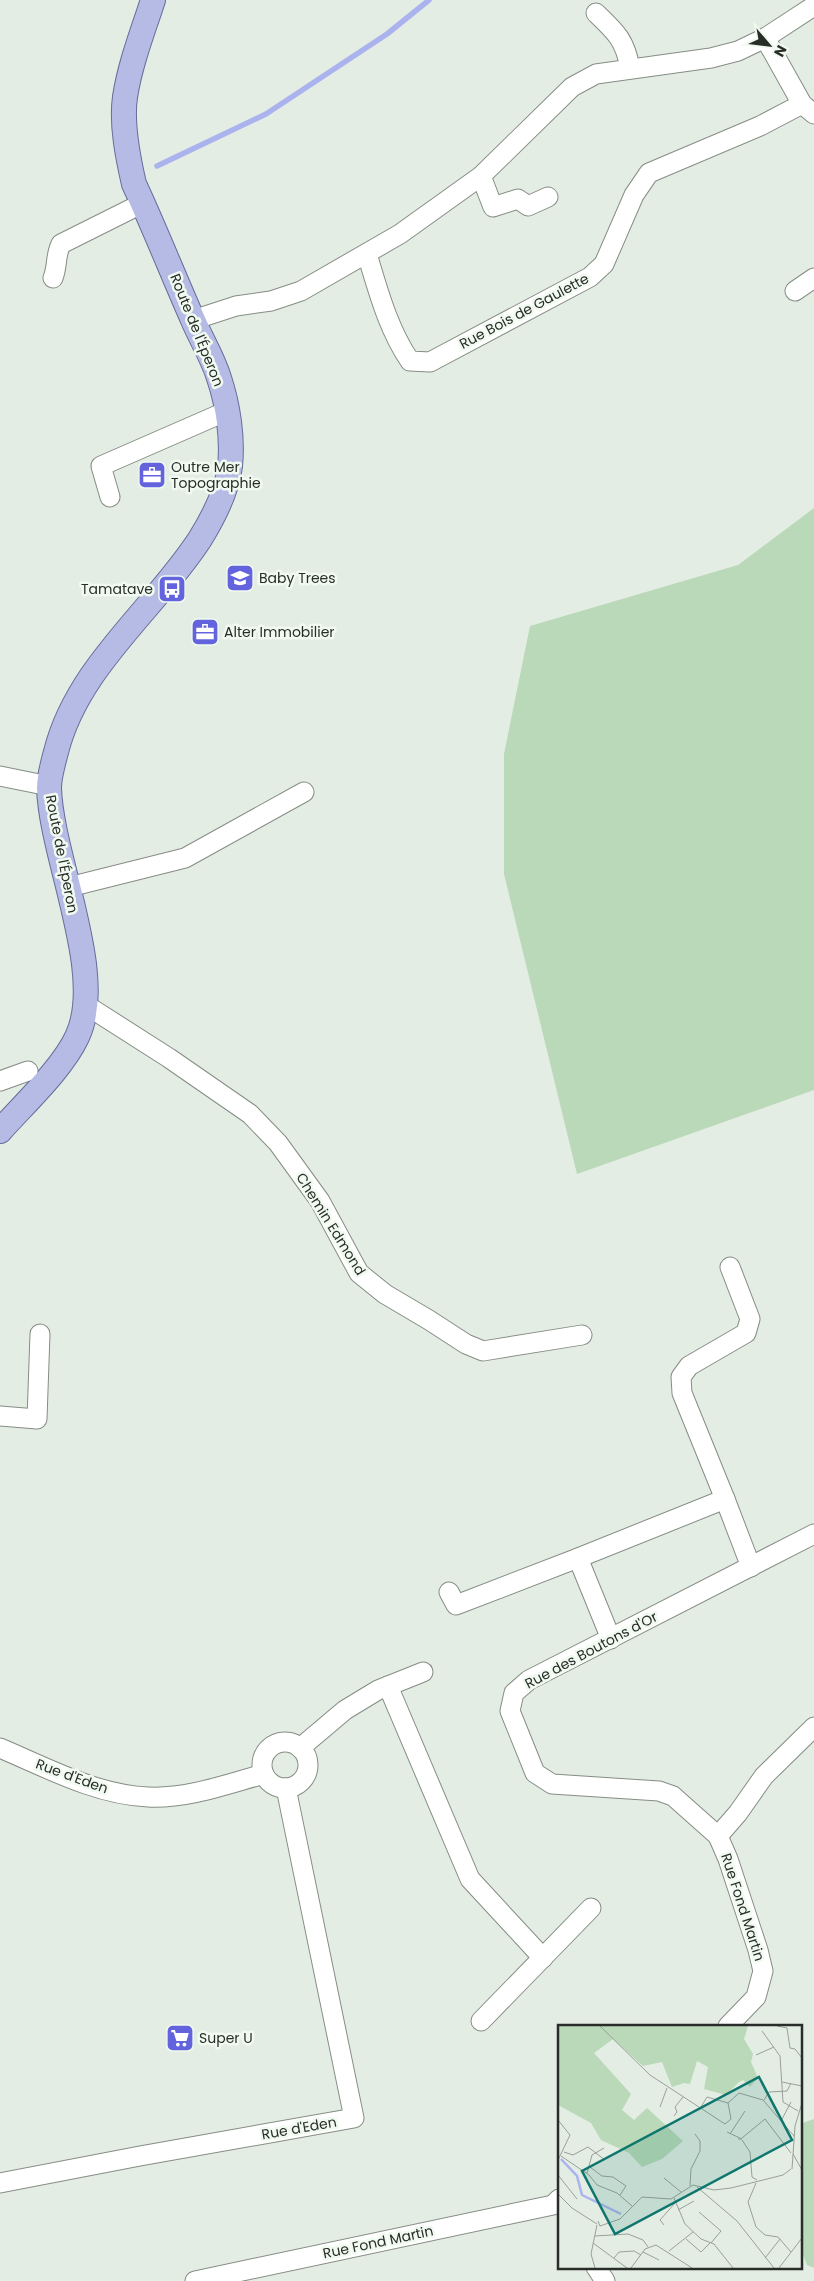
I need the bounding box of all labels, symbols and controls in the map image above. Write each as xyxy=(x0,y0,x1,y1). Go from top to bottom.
north arrow xyxy=(744,20,794,70)
text: N xyxy=(769,42,792,60)
street label: Rue Bois de Gaulette xyxy=(456,268,593,354)
street label: Route de l'Éperon xyxy=(165,271,229,389)
place label: Outre Mer Topographie xyxy=(171,457,261,493)
office icon: Outre Mer Topographie xyxy=(137,460,167,490)
school or university icon: Baby Trees xyxy=(225,563,255,593)
place label: Baby Trees xyxy=(259,568,336,588)
bus stop icon: Tamatave xyxy=(157,574,187,604)
place label: Tamatave xyxy=(81,579,153,599)
office icon: Alter Immobilier xyxy=(190,617,220,647)
place label: Alter Immobilier xyxy=(224,622,335,642)
street label: Route de l'Éperon xyxy=(41,793,83,915)
street label: Chemin Edmond xyxy=(291,1169,371,1279)
street label: Rue des Boutons d'Or xyxy=(521,1607,661,1693)
street label: Rue d'Eden xyxy=(33,1754,111,1798)
street label: Rue Fond Martin xyxy=(716,1851,770,1963)
supermarket icon: Super U xyxy=(165,2023,195,2053)
inset map xyxy=(558,2025,802,2268)
place label: Super U xyxy=(199,2028,253,2048)
street label: Rue d'Eden xyxy=(260,2112,338,2144)
street label: Rue Fond Martin xyxy=(321,2221,435,2263)

